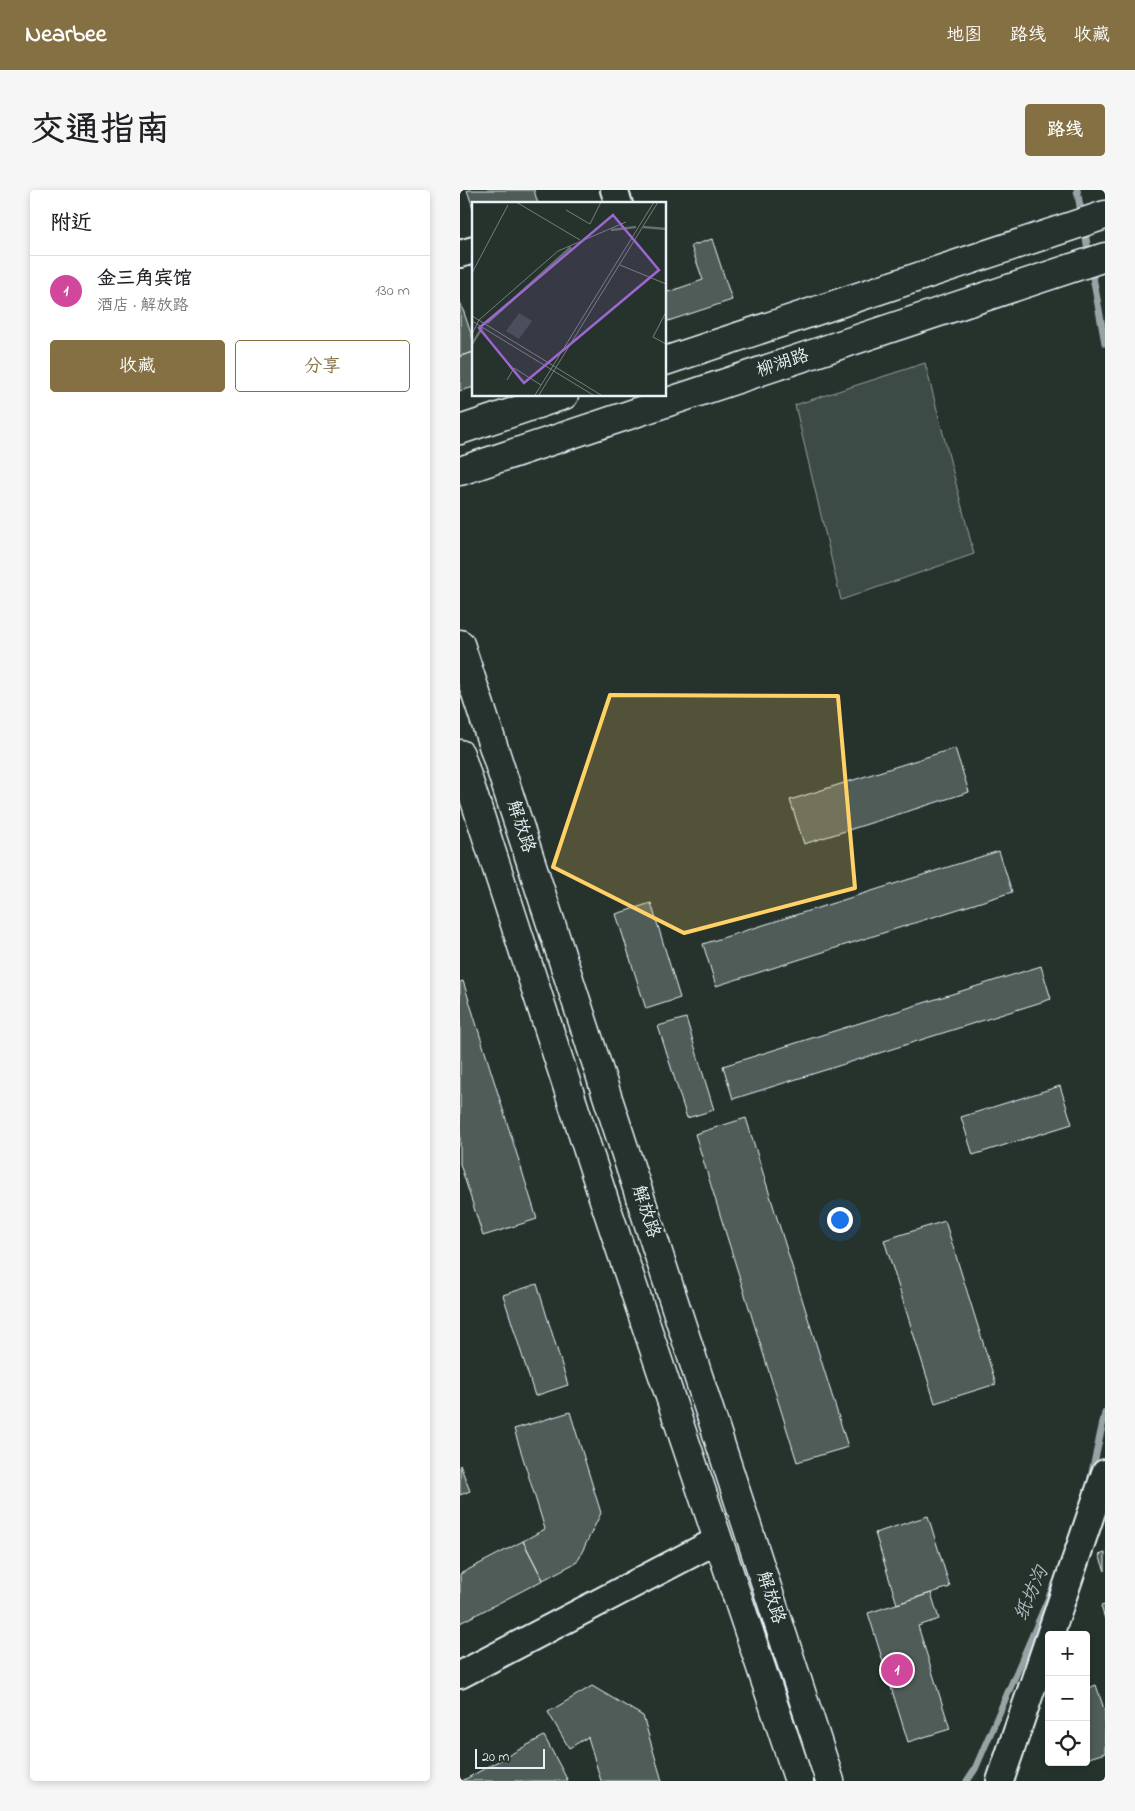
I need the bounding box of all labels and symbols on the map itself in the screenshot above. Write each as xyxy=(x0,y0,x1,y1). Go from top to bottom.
inset map xyxy=(472,202,666,396)
street label: 柳湖路 xyxy=(753,343,813,385)
street label: 解放路 xyxy=(499,797,541,857)
street label: 解放路 xyxy=(624,1182,666,1242)
your location xyxy=(827,1207,853,1233)
water label: 纸坊沟 xyxy=(1008,1561,1057,1626)
street label: 解放路 xyxy=(749,1568,791,1628)
pin: 1 xyxy=(881,1651,913,1689)
scale bar xyxy=(475,1746,545,1769)

